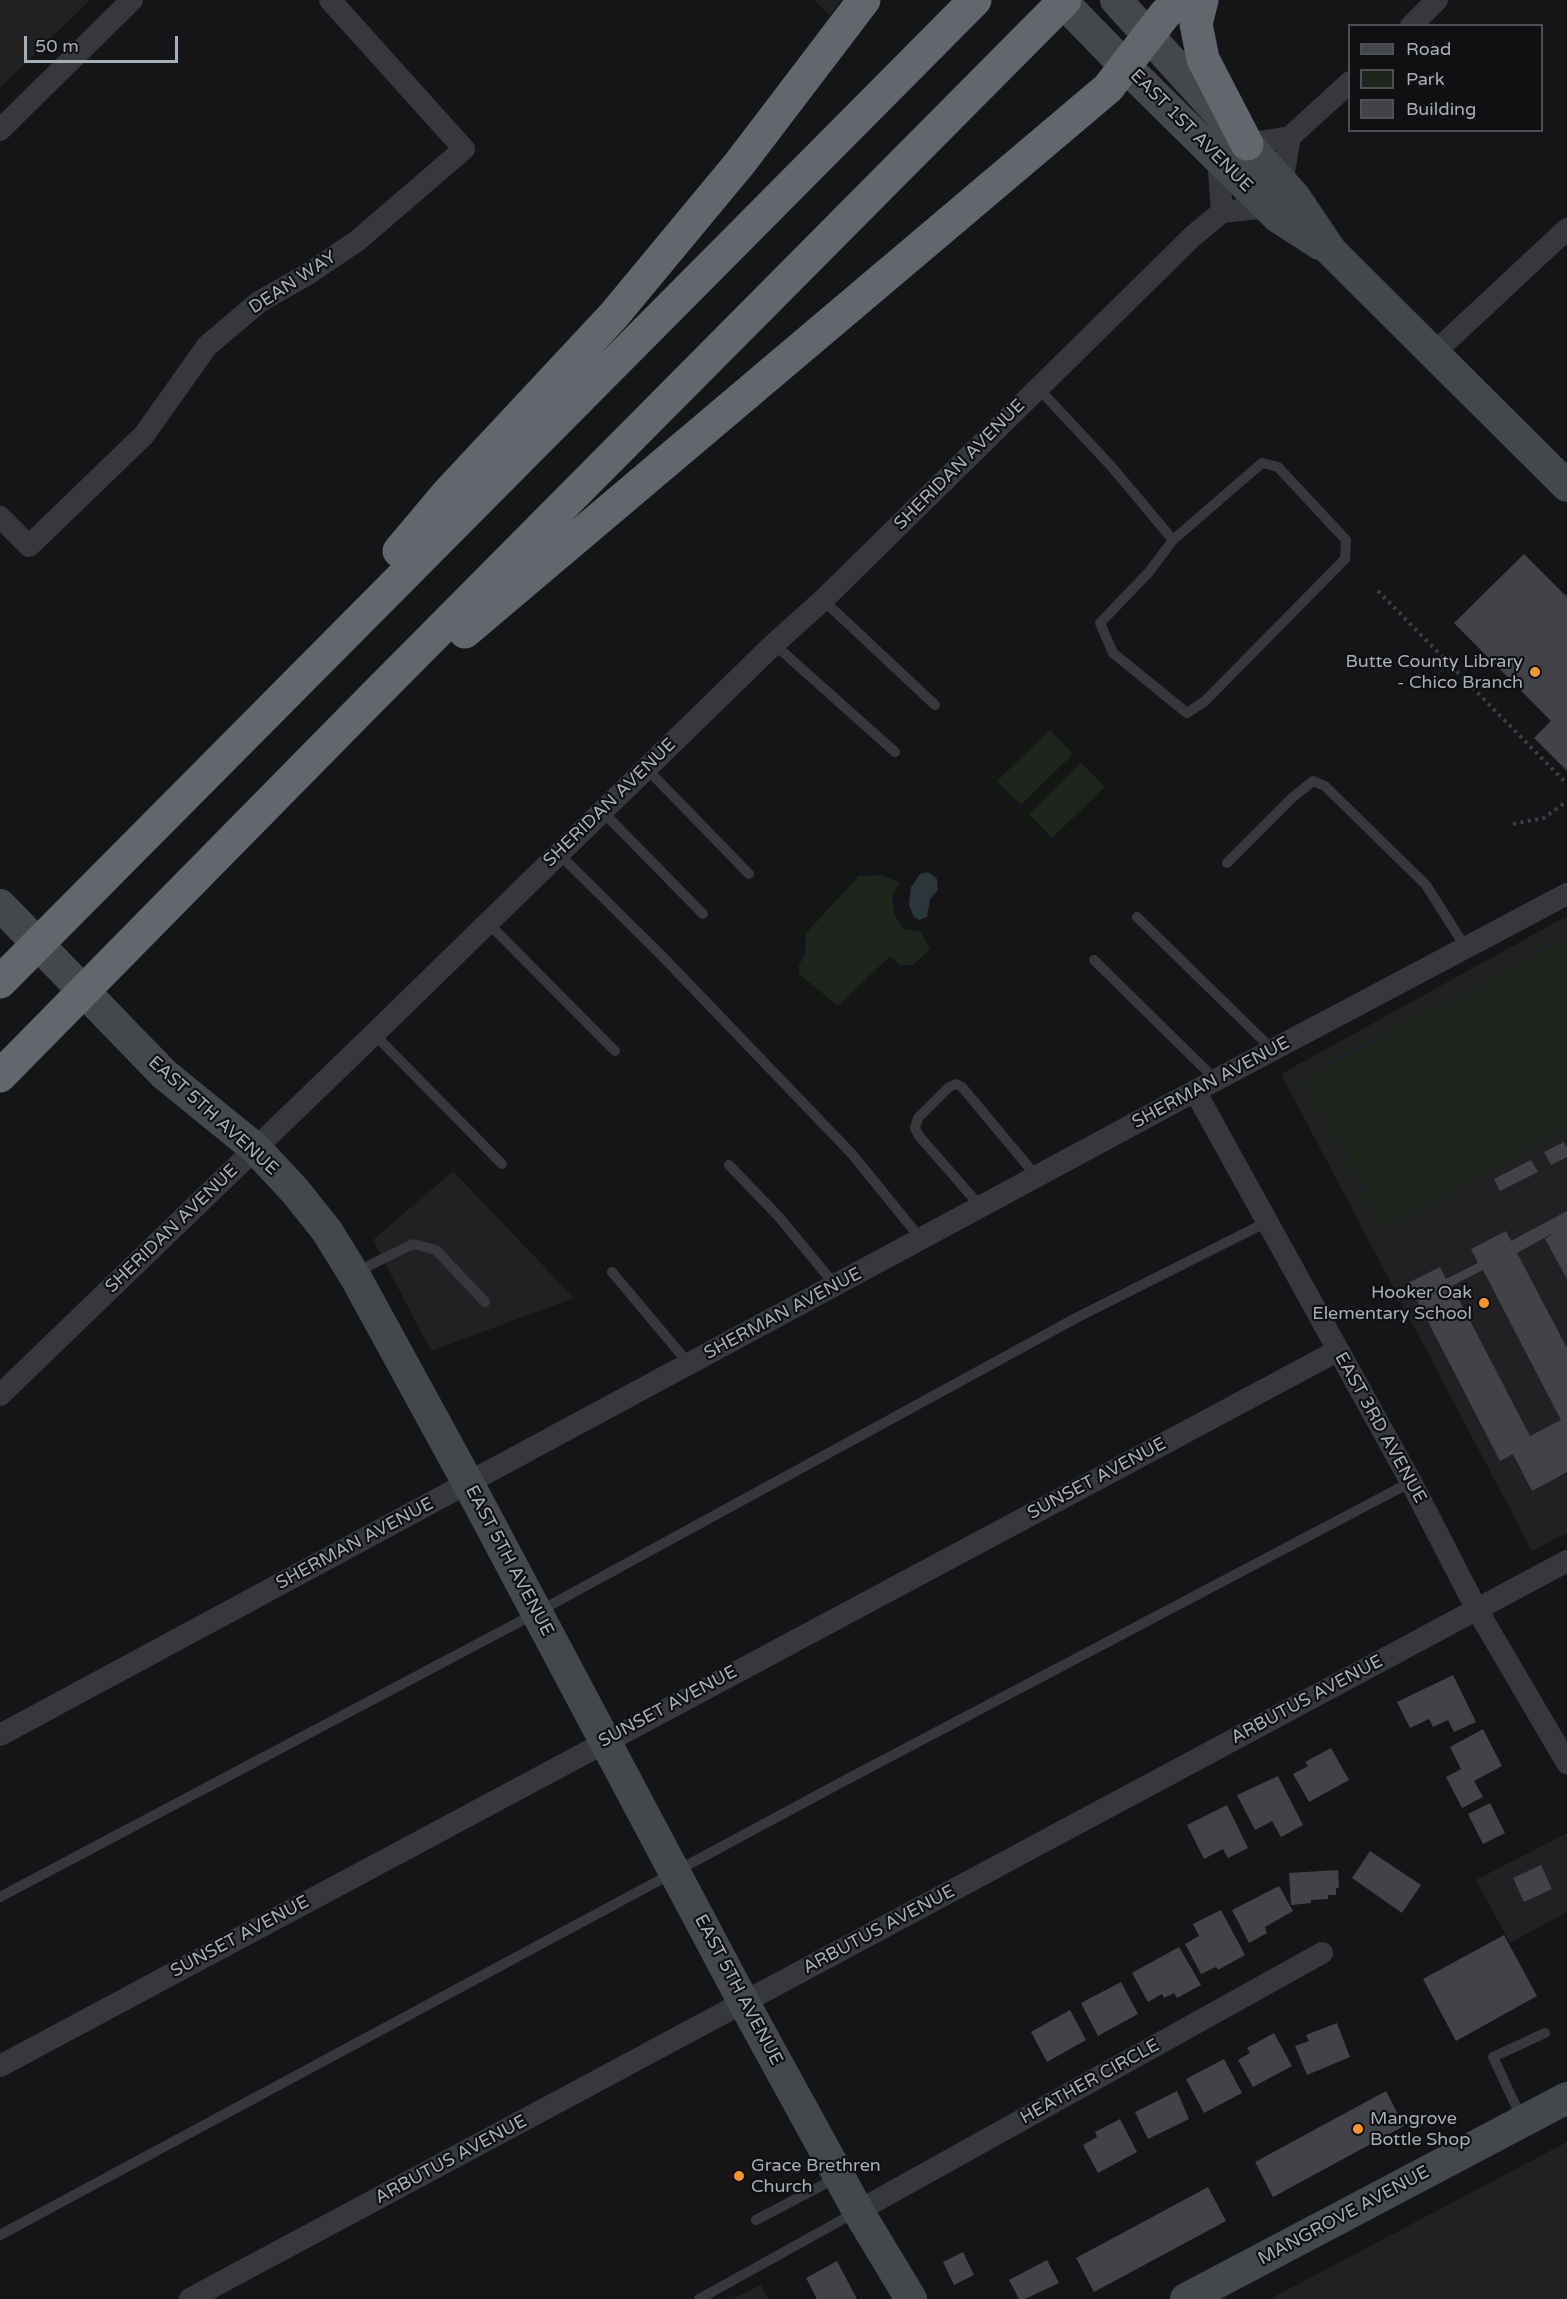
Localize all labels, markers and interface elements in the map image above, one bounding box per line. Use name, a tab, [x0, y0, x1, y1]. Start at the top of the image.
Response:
scale bar	[27, 24, 182, 62]
legend	[1348, 24, 1543, 132]
text: 50 m	[35, 35, 79, 57]
text: Road	[1406, 38, 1451, 60]
street label: EAST 1ST AVENUE	[1125, 65, 1257, 197]
text: Park	[1406, 68, 1444, 90]
text: Building	[1406, 98, 1476, 120]
street label: DEAN WAY	[245, 247, 341, 319]
street label: SHERIDAN AVENUE	[890, 395, 1030, 535]
place label: Butte County Library - Chico Branch	[1345, 651, 1523, 694]
marker: Butte County Library - Chico Branch	[1528, 665, 1542, 679]
street label: SHERIDAN AVENUE	[539, 734, 681, 872]
street label: SHERMAN AVENUE	[1129, 1032, 1293, 1134]
street label: EAST 5TH AVENUE	[143, 1052, 283, 1180]
street label: SHERIDAN AVENUE	[101, 1160, 243, 1298]
street label: SHERMAN AVENUE	[701, 1263, 865, 1365]
place label: Hooker Oak Elementary School	[1312, 1282, 1472, 1324]
marker: Hooker Oak Elementary School	[1477, 1296, 1491, 1310]
street label: EAST 3RD AVENUE	[1329, 1349, 1431, 1507]
street label: SUNSET AVENUE	[1024, 1433, 1170, 1525]
street label: EAST 5TH AVENUE	[460, 1482, 558, 1640]
street label: SHERMAN AVENUE	[273, 1493, 437, 1595]
street label: ARBUTUS AVENUE	[1227, 1651, 1387, 1749]
street label: SUNSET AVENUE	[595, 1661, 741, 1753]
street label: ARBUTUS AVENUE	[799, 1881, 959, 1979]
street label: SUNSET AVENUE	[167, 1891, 313, 1983]
street label: EAST 5TH AVENUE	[689, 1911, 787, 2069]
street label: HEATHER CIRCLE	[1017, 2035, 1163, 2129]
place label: Mangrove Bottle Shop	[1370, 2108, 1471, 2150]
street label: ARBUTUS AVENUE	[371, 2111, 531, 2209]
marker: Mangrove Bottle Shop	[1351, 2122, 1365, 2136]
place label: Grace Brethren Church	[751, 2155, 881, 2198]
street label: MANGROVE AVENUE	[1255, 2162, 1433, 2270]
marker: Grace Brethren Church	[732, 2169, 746, 2183]

